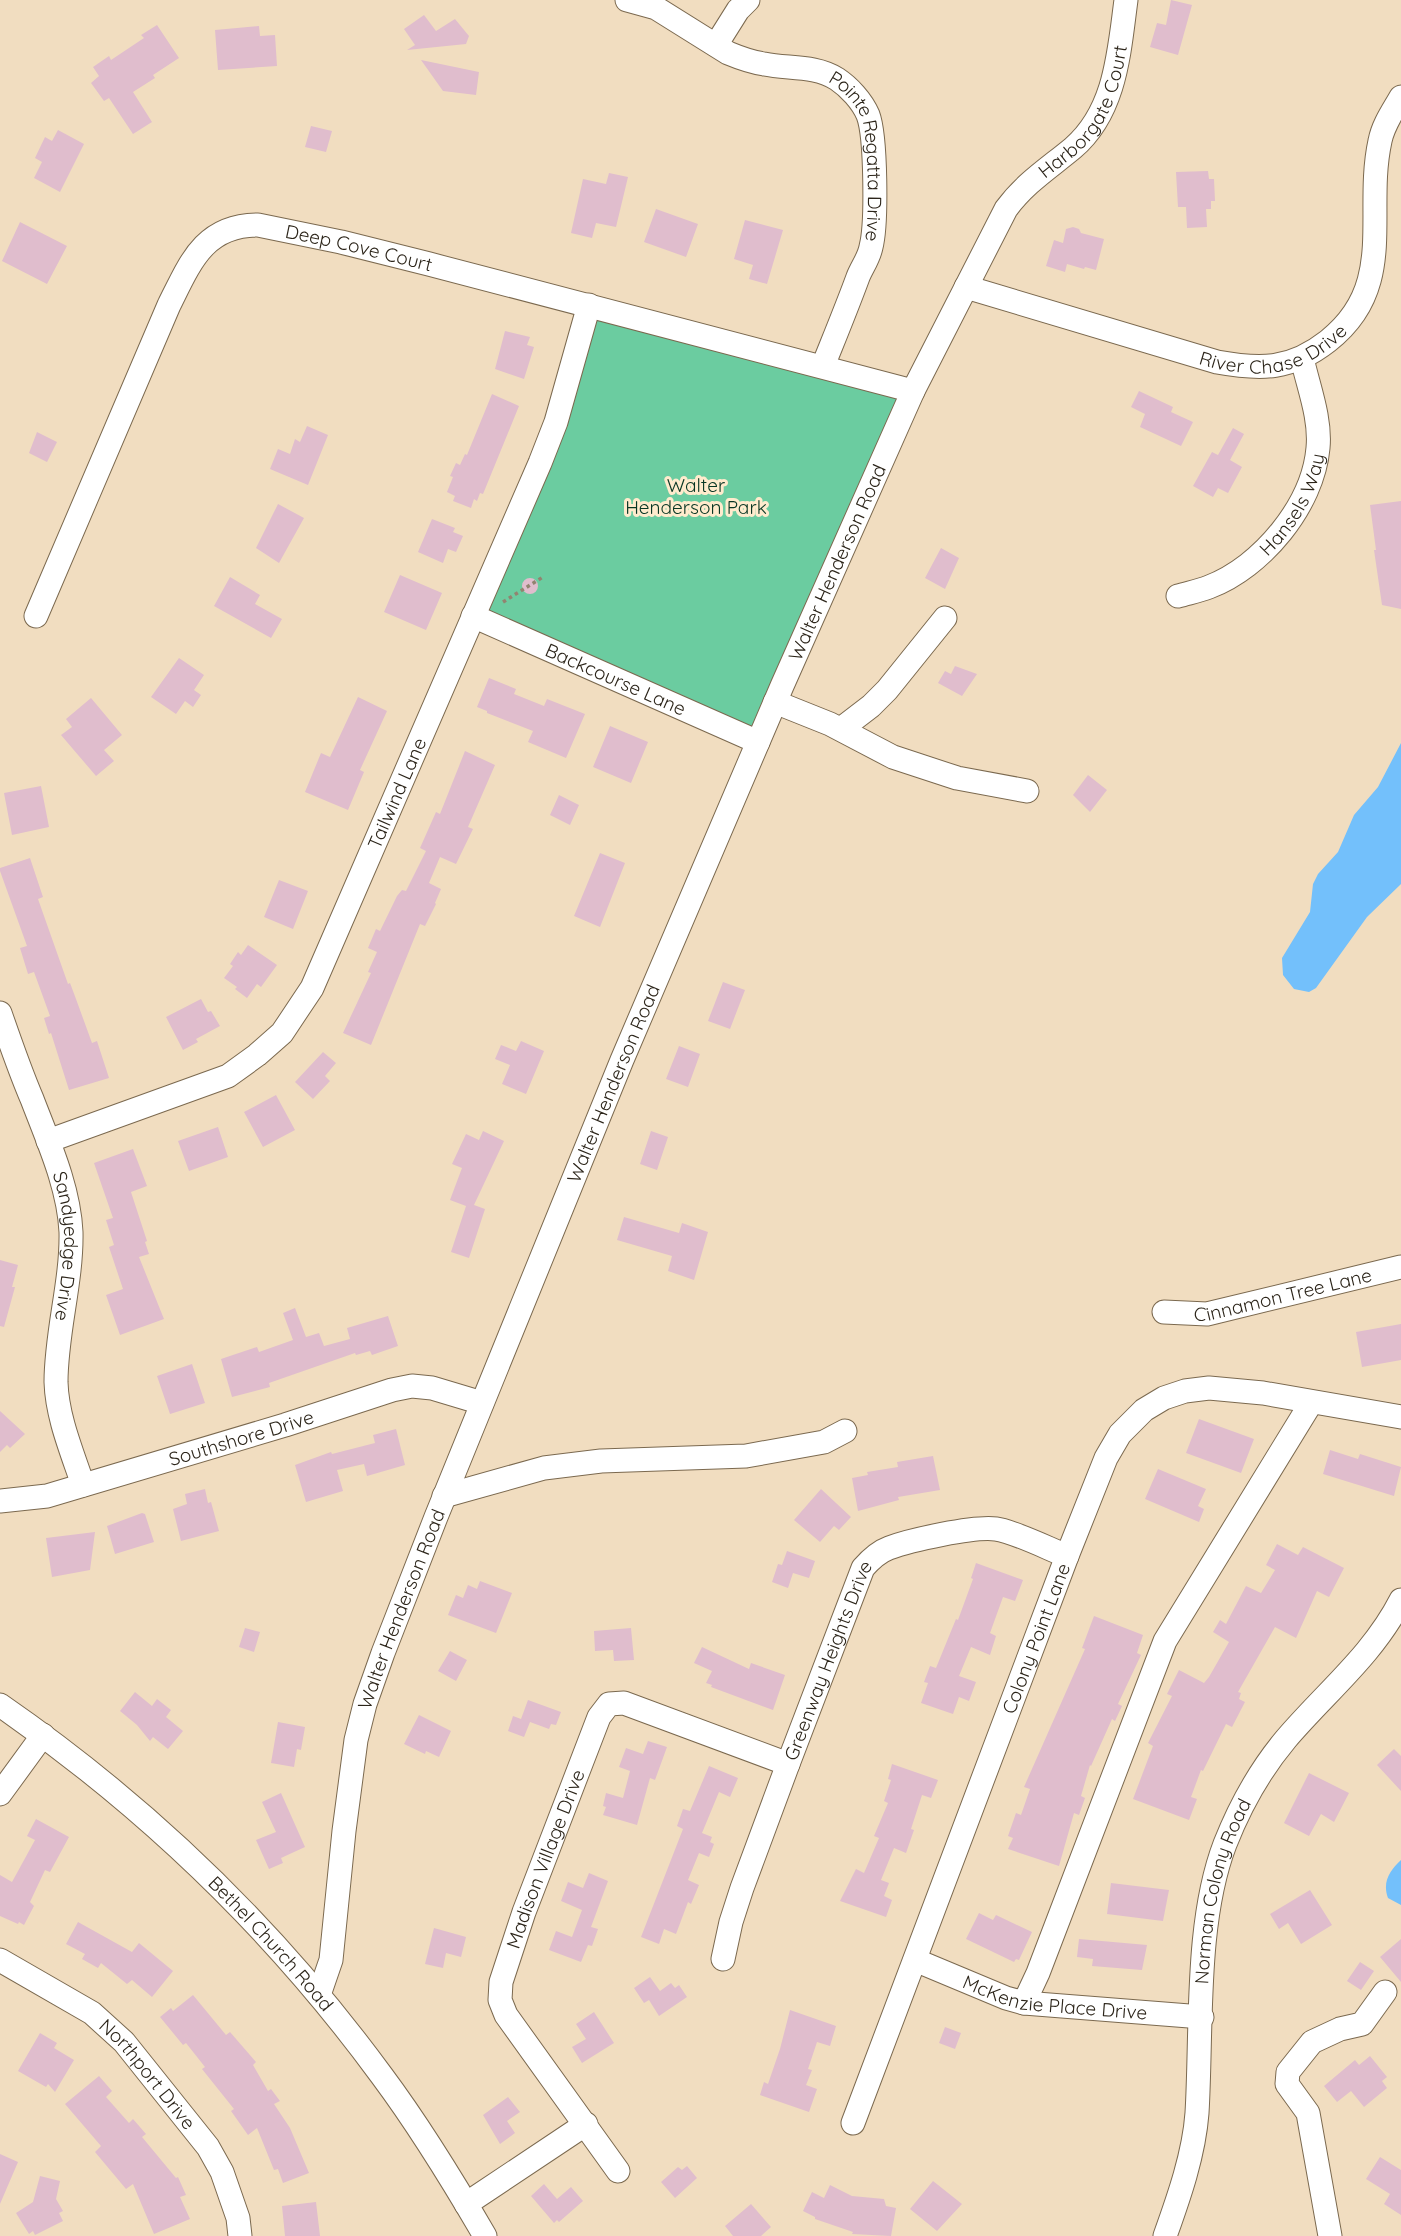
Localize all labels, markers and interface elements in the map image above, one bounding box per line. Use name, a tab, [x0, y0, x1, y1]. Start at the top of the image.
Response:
street label: Harborgate Court	[1033, 43, 1132, 183]
street label: Pointe Regatta Drive	[825, 65, 887, 243]
street label: Deep Cove Court	[283, 219, 435, 276]
street label: River Chase Drive	[1197, 319, 1352, 379]
street label: Hansels Way	[1254, 451, 1329, 561]
street label: Walter Henderson Road	[783, 460, 891, 664]
park label: Walter Henderson Park	[625, 473, 767, 519]
street label: Backcourse Lane	[542, 638, 690, 721]
street label: Tailwind Lane	[362, 734, 431, 852]
street label: Walter Henderson Road	[561, 981, 665, 1186]
street label: Sandyedge Drive	[48, 1168, 83, 1323]
street label: Cinnamon Tree Lane	[1193, 1263, 1374, 1326]
street label: Southshore Drive	[166, 1404, 317, 1471]
street label: Walter Henderson Road	[352, 1505, 450, 1712]
street label: Greenway Heights Drive	[779, 1554, 877, 1764]
street label: Colony Point Lane	[997, 1560, 1075, 1717]
street label: Madison Village Drive	[501, 1766, 590, 1952]
street label: Norman Colony Road	[1189, 1794, 1256, 1985]
street label: Bethel Church Road	[203, 1871, 339, 2016]
street label: McKenzie Place Drive	[959, 1969, 1148, 2025]
street label: Northport Drive	[94, 2014, 201, 2134]

